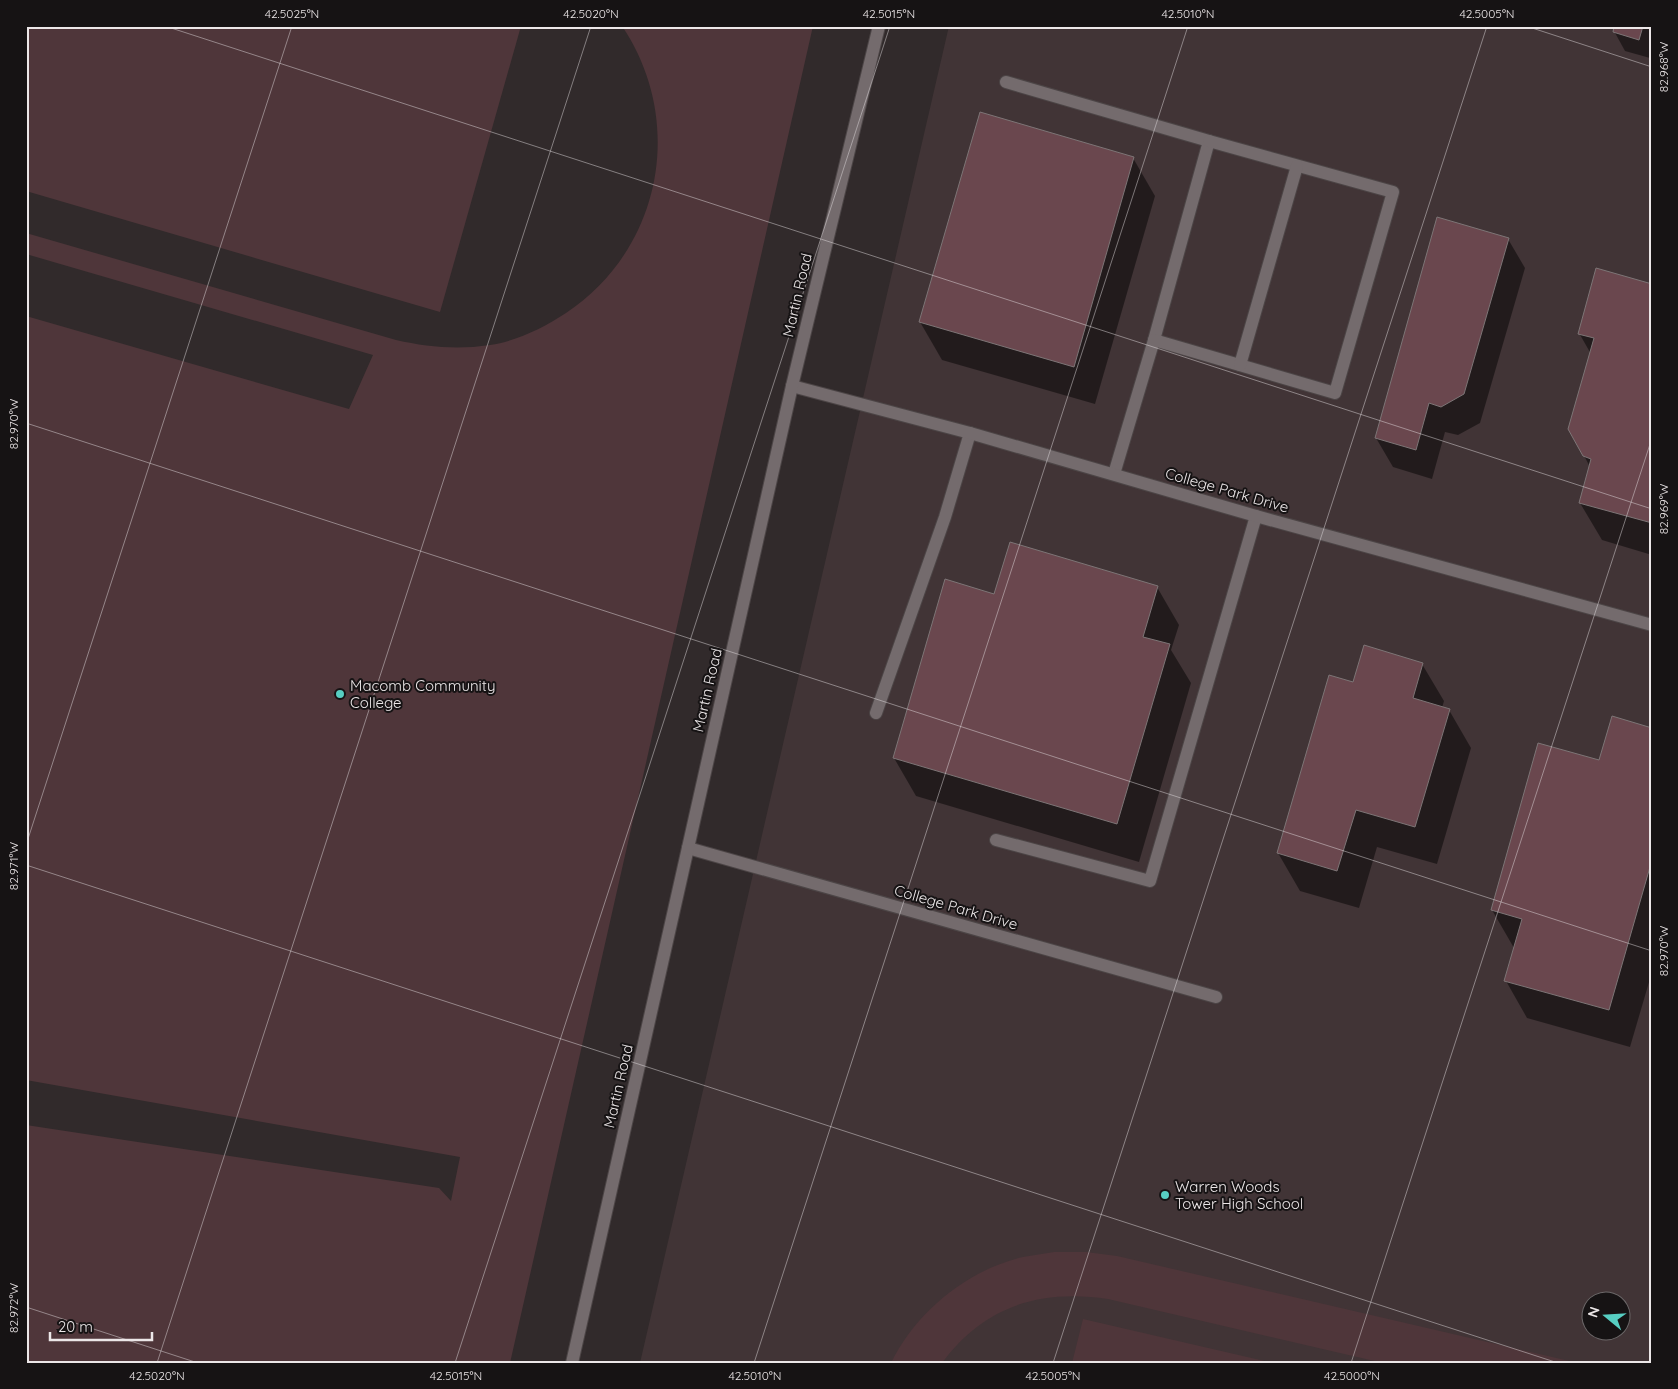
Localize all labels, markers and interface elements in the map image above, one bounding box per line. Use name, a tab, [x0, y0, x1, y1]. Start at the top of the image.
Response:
text: 42.5025°N	[265, 6, 319, 21]
text: 42.5020°N	[563, 6, 619, 21]
text: 42.5015°N	[863, 6, 915, 21]
text: 42.5010°N	[1161, 6, 1215, 21]
text: 42.5005°N	[1459, 6, 1515, 21]
text: 82.968°W	[1656, 41, 1671, 92]
street label: Martin Road	[778, 251, 816, 339]
text: 82.970°W	[6, 398, 21, 449]
street label: College Park Drive	[1163, 463, 1291, 517]
text: 82.969°W	[1656, 483, 1671, 534]
street label: Martin Road	[688, 646, 726, 734]
place label: Macomb Community College	[350, 676, 495, 712]
marker: Macomb Community College	[334, 688, 346, 700]
text: 82.971°W	[6, 841, 21, 890]
street label: College Park Drive	[892, 880, 1020, 934]
text: 82.970°W	[1656, 925, 1671, 976]
street label: Martin Road	[599, 1042, 637, 1130]
place label: Warren Woods Tower High School	[1175, 1177, 1303, 1213]
marker: Warren Woods Tower High School	[1159, 1189, 1171, 1201]
text: 82.972°W	[6, 1283, 21, 1333]
north arrow	[1580, 1292, 1630, 1342]
text: N	[1583, 1304, 1604, 1320]
scale bar	[50, 1309, 152, 1341]
text: 20 m	[58, 1317, 93, 1336]
text: 42.5020°N	[129, 1368, 185, 1383]
text: 42.5015°N	[430, 1368, 482, 1383]
text: 42.5010°N	[728, 1368, 782, 1383]
text: 42.5005°N	[1025, 1368, 1081, 1383]
text: 42.5000°N	[1324, 1368, 1380, 1383]

